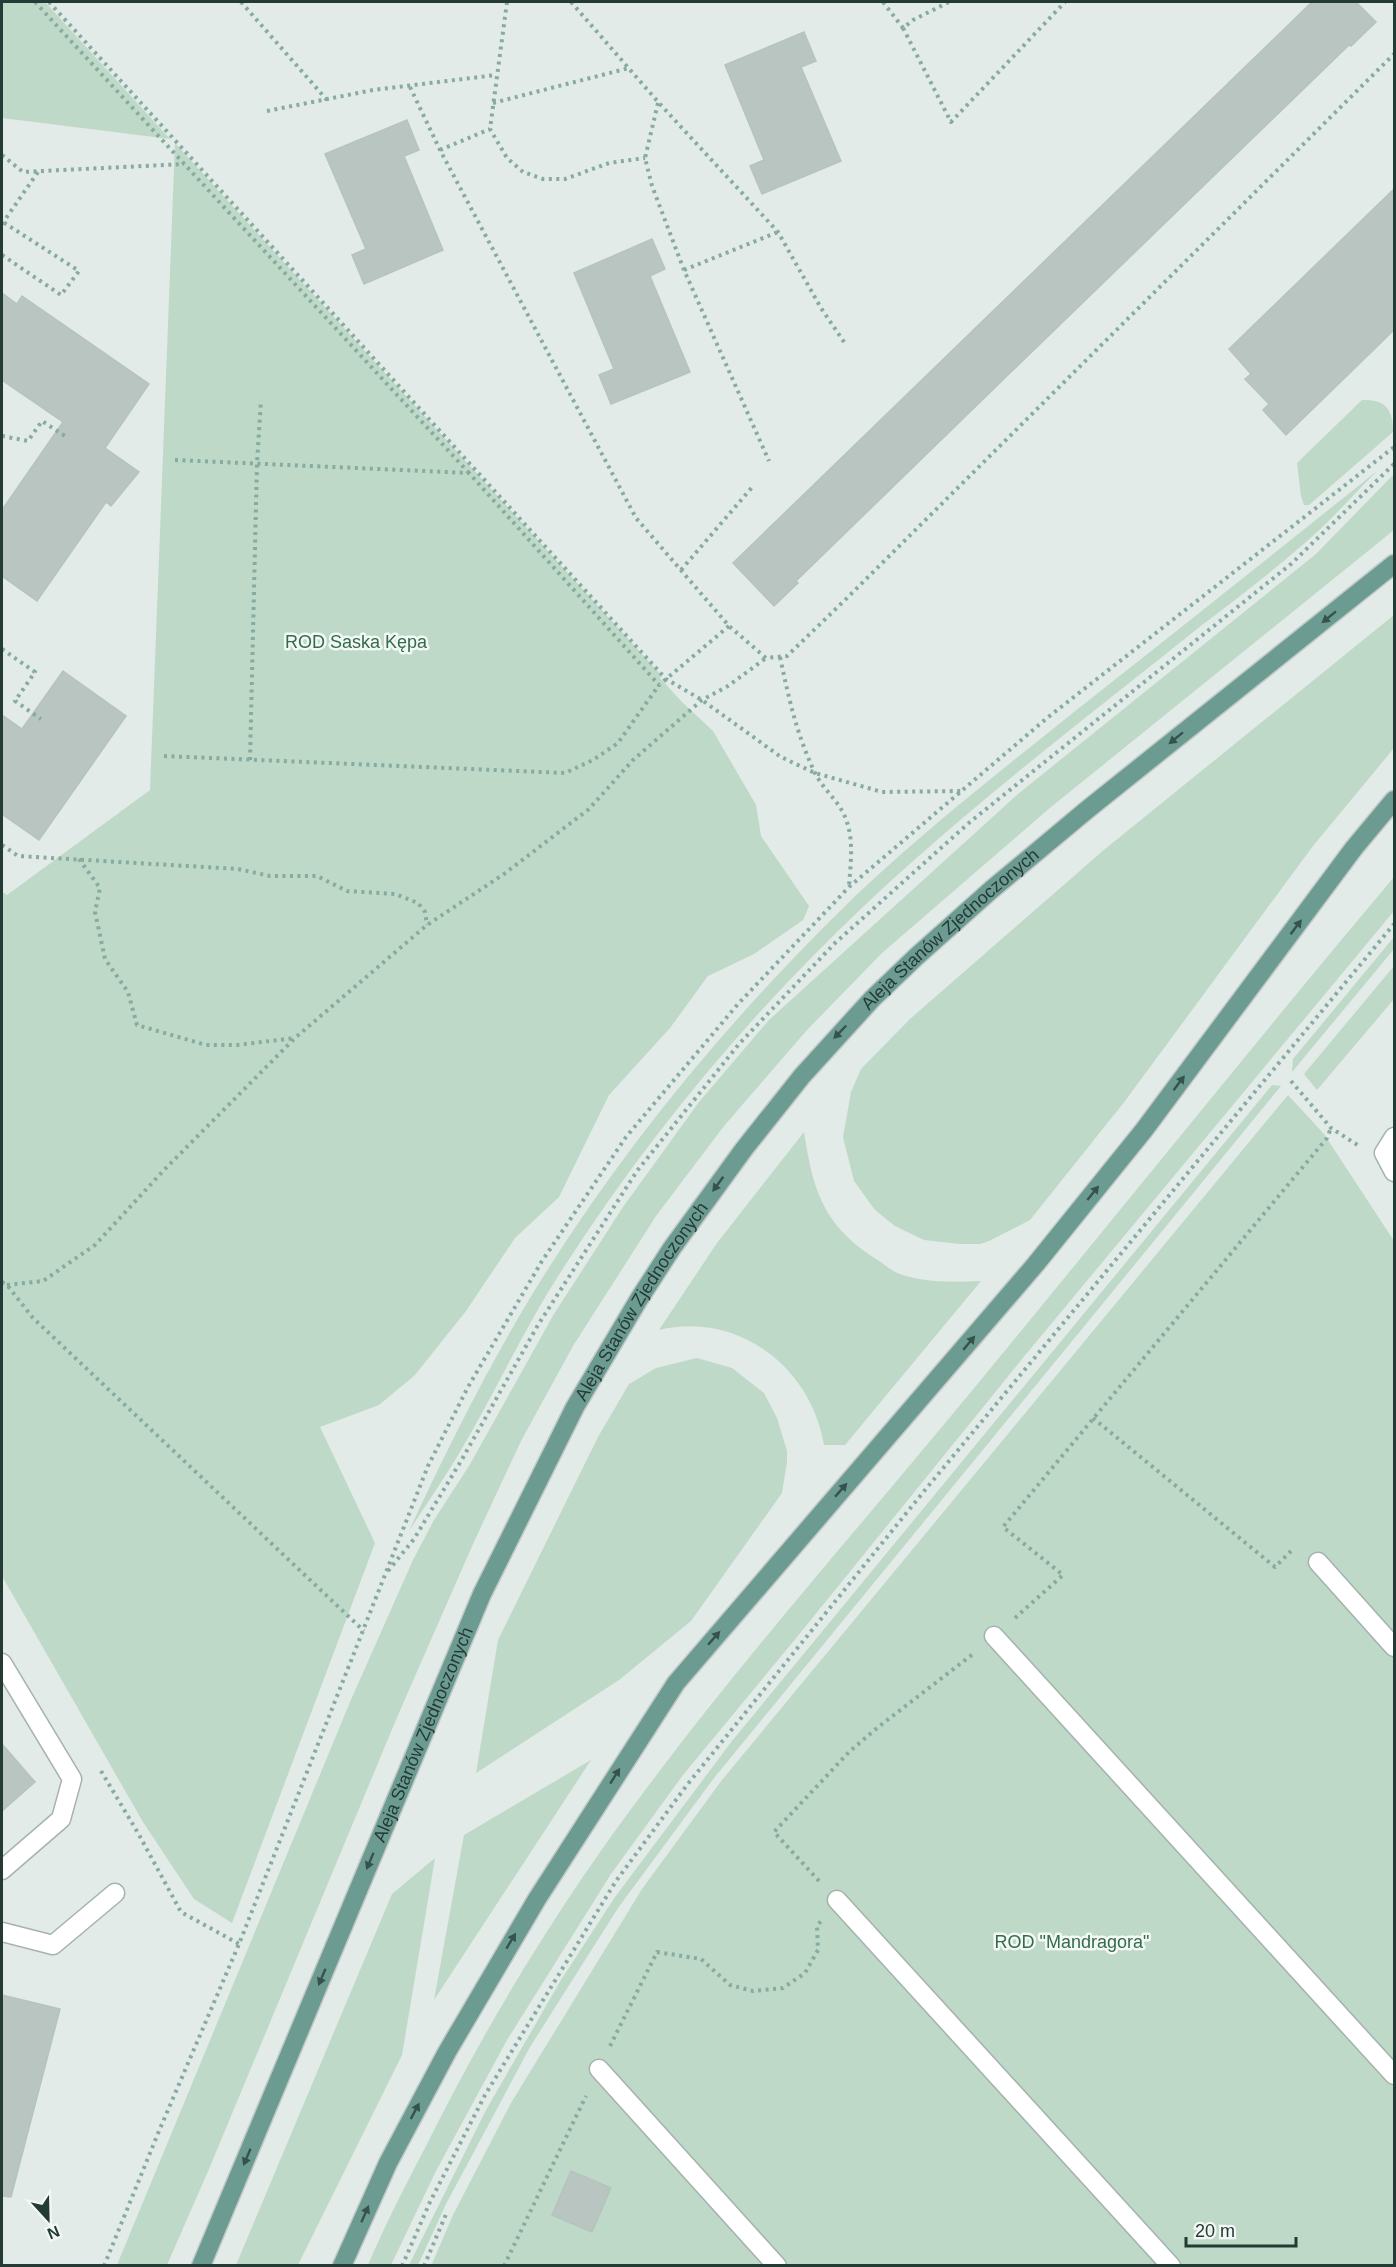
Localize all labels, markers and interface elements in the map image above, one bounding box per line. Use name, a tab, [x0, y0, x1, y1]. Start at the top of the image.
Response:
one-way arrow	[1322, 610, 1337, 623]
park label: ROD Saska Kępa	[285, 632, 428, 652]
one-way arrow	[1168, 732, 1184, 745]
street label: Aleja Stanów Zjednoczonych	[857, 845, 1043, 1014]
one-way arrow	[1289, 919, 1301, 934]
one-way arrow	[833, 1025, 847, 1040]
one-way arrow	[1173, 1076, 1185, 1092]
one-way arrow	[712, 1176, 724, 1192]
one-way arrow	[1087, 1185, 1100, 1201]
street label: Aleja Stanów Zjednoczonych	[571, 1198, 712, 1404]
one-way arrow	[962, 1336, 975, 1351]
one-way arrow	[834, 1483, 847, 1498]
street label: Aleja Stanów Zjednoczonych	[369, 1624, 477, 1845]
one-way arrow	[707, 1631, 720, 1646]
one-way arrow	[609, 1768, 620, 1784]
one-way arrow	[365, 1853, 375, 1871]
park label: ROD "Mandragora"	[995, 1932, 1149, 1952]
one-way arrow	[506, 1933, 517, 1949]
one-way arrow	[317, 1968, 326, 1986]
one-way arrow	[410, 2102, 420, 2119]
one-way arrow	[242, 2148, 252, 2166]
north arrow	[18, 2189, 78, 2249]
one-way arrow	[361, 2206, 370, 2223]
scale bar	[1186, 2210, 1296, 2248]
text: 20 m	[1195, 2221, 1235, 2241]
text: N	[45, 2222, 62, 2242]

